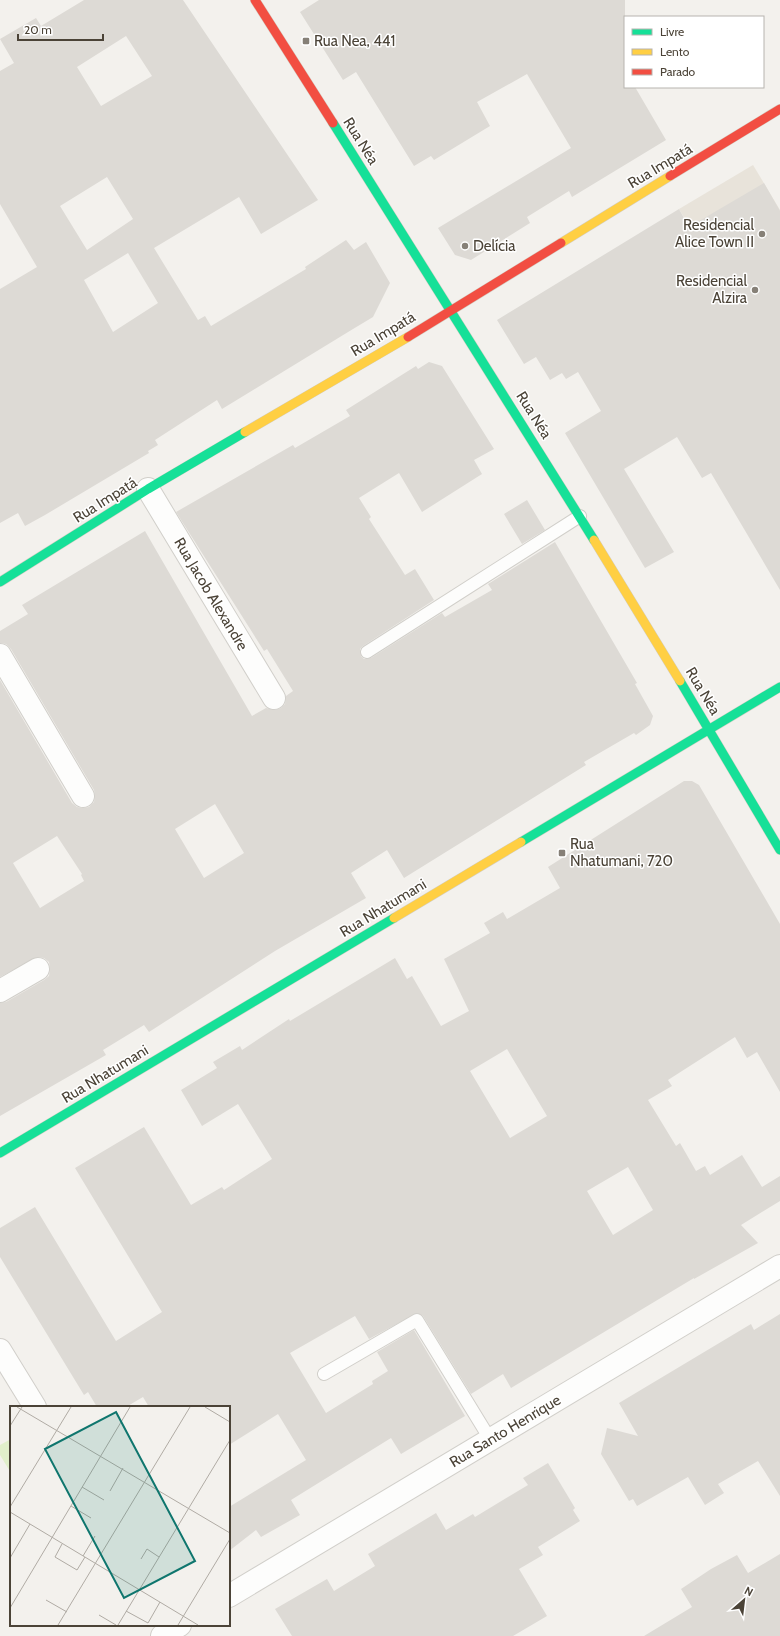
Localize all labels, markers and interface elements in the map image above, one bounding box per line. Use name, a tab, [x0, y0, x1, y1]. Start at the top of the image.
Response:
scale bar	[18, 16, 103, 42]
legend	[624, 16, 764, 88]
text: 20 m	[24, 22, 52, 37]
text: Livre	[660, 24, 684, 39]
place label: Rua Nea, 441	[314, 32, 395, 50]
marker: Rua Nea, 441	[301, 36, 311, 46]
text: Lento	[660, 44, 690, 59]
text: Parado	[660, 64, 696, 79]
street label: Rua Néa	[339, 114, 383, 169]
street label: Rua Impatá	[625, 139, 696, 192]
place label: Residencial Alice Town II	[675, 216, 754, 251]
marker: Residencial Alice Town II	[757, 229, 767, 239]
place label: Delícia	[473, 237, 516, 255]
marker: Delícia	[460, 241, 470, 251]
place label: Residencial Alzira	[676, 272, 748, 307]
marker: Residencial Alzira	[750, 285, 760, 295]
street label: Rua Impatá	[348, 307, 419, 360]
street label: Rua Néa	[512, 388, 556, 443]
street label: Rua Impatá	[70, 473, 141, 527]
street label: Rua Jacob Alexandre	[170, 534, 252, 654]
street label: Rua Néa	[682, 664, 725, 719]
place label: Rua Nhatumani, 720	[570, 835, 673, 870]
marker: Rua Nhatumani, 720	[557, 848, 567, 858]
street label: Rua Nhatumani	[336, 875, 430, 941]
street label: Rua Nhatumani	[58, 1041, 152, 1107]
street label: Rua Santo Henrique	[446, 1391, 564, 1471]
inset map	[10, 1406, 230, 1626]
north arrow	[724, 1580, 764, 1620]
text: N	[742, 1583, 755, 1599]

